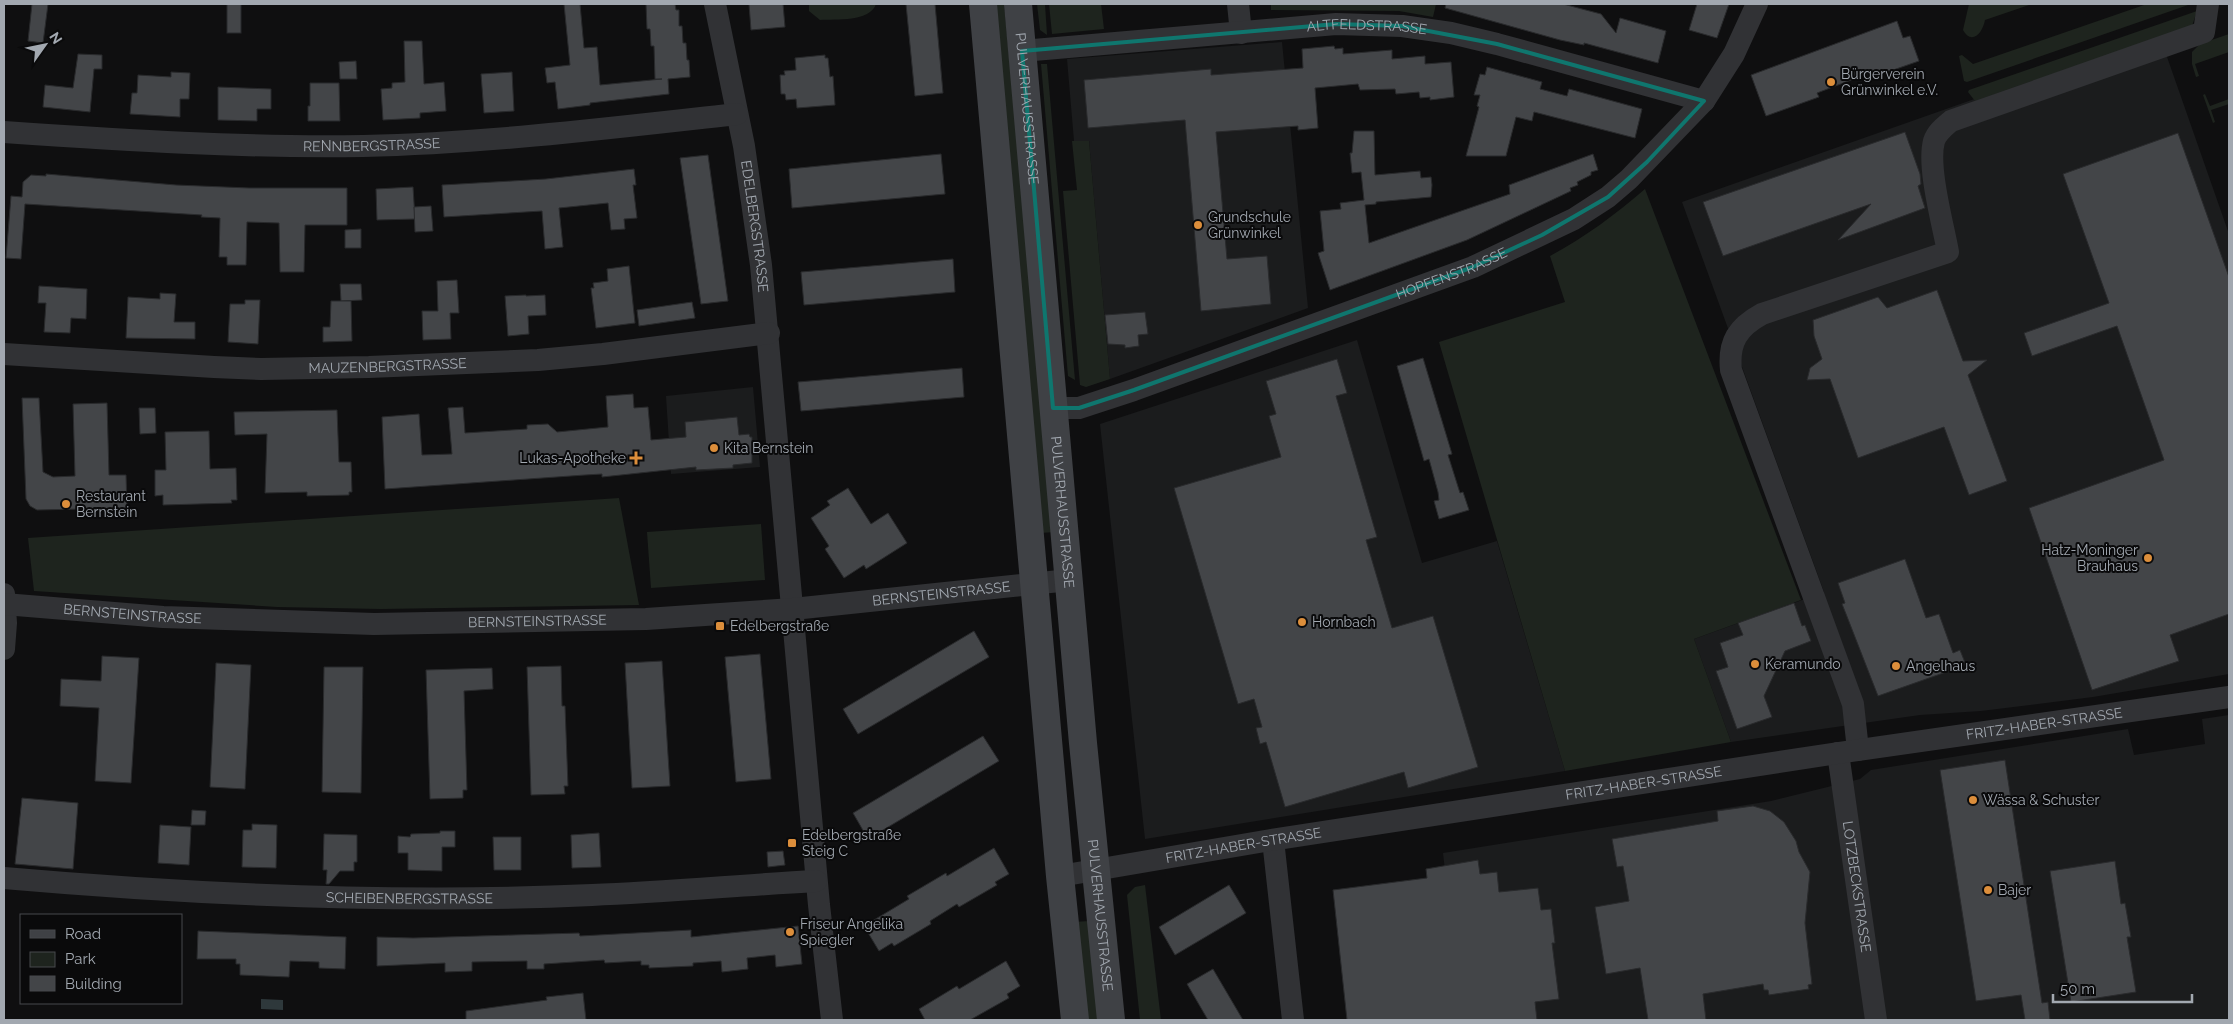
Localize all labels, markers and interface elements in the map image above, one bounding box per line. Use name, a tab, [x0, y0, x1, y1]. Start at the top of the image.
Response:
street label: ALTFELDSTRASSE	[1306, 16, 1428, 37]
north arrow	[20, 20, 70, 70]
text: N	[46, 29, 66, 47]
street label: PULVERHAUSSTRASSE	[1013, 32, 1042, 185]
place label: Bürgerverein Grünwinkel e.V.	[1841, 66, 1938, 98]
marker: Bürgerverein Grünwinkel e.V.	[1825, 76, 1837, 88]
street label: RENNBERGSTRASSE	[303, 135, 441, 154]
street label: EDELBERGSTRASSE	[738, 159, 771, 293]
place label: Grundschule Grünwinkel	[1208, 209, 1291, 241]
marker: Grundschule Grünwinkel	[1192, 219, 1204, 231]
street label: HOPFENSTRASSE	[1394, 244, 1509, 302]
street label: MAUZENBERGSTRASSE	[308, 355, 467, 376]
street label: PULVERHAUSSTRASSE	[1048, 435, 1077, 589]
place label: Kita Bernstein	[724, 440, 813, 456]
marker: Kita Bernstein	[708, 442, 720, 454]
place label: Lukas-Apotheke	[519, 450, 626, 466]
marker: Lukas-Apotheke	[630, 452, 642, 464]
place label: Restaurant Bernstein	[76, 488, 146, 520]
marker: Restaurant Bernstein	[60, 498, 72, 510]
place label: Hatz-Moninger Brauhaus	[2041, 542, 2138, 574]
marker: Hatz-Moninger Brauhaus	[2142, 552, 2154, 564]
street label: BERNSTEINSTRASSE	[871, 578, 1011, 609]
street label: BERNSTEINSTRASSE	[63, 601, 202, 626]
street label: BERNSTEINSTRASSE	[468, 612, 607, 630]
place label: Hornbach	[1312, 614, 1376, 630]
marker: Hornbach	[1296, 616, 1308, 628]
place label: Edelbergstraße	[730, 618, 829, 634]
marker: Edelbergstraße	[714, 620, 726, 632]
place label: Keramundo	[1765, 656, 1841, 672]
marker: Keramundo	[1749, 658, 1761, 670]
place label: Angelhaus	[1906, 658, 1975, 674]
marker: Angelhaus	[1890, 660, 1902, 672]
street label: FRITZ-HABER-STRASSE	[1965, 704, 2123, 743]
street label: FRITZ-HABER-STRASSE	[1564, 763, 1723, 803]
place label: Wässa & Schuster	[1983, 792, 2099, 808]
marker: Wässa & Schuster	[1967, 794, 1979, 806]
street label: LOTZBECKSTRASSE	[1840, 820, 1874, 953]
street label: FRITZ-HABER-STRASSE	[1164, 824, 1323, 866]
place label: Edelbergstraße Steig C	[802, 827, 901, 859]
marker: Edelbergstraße Steig C	[786, 837, 798, 849]
street label: PULVERHAUSSTRASSE	[1085, 838, 1116, 992]
place label: Bajer	[1998, 882, 2031, 898]
marker: Bajer	[1982, 884, 1994, 896]
street label: SCHEIBENBERGSTRASSE	[326, 889, 493, 907]
legend	[20, 914, 182, 1004]
place label: Friseur Angelika Spiegler	[800, 916, 903, 948]
text: Road	[65, 925, 101, 943]
marker: Friseur Angelika Spiegler	[784, 926, 796, 938]
text: Park	[65, 950, 96, 968]
scale bar	[2053, 972, 2192, 1004]
text: Building	[65, 975, 122, 993]
text: 50 m	[2060, 980, 2095, 998]

